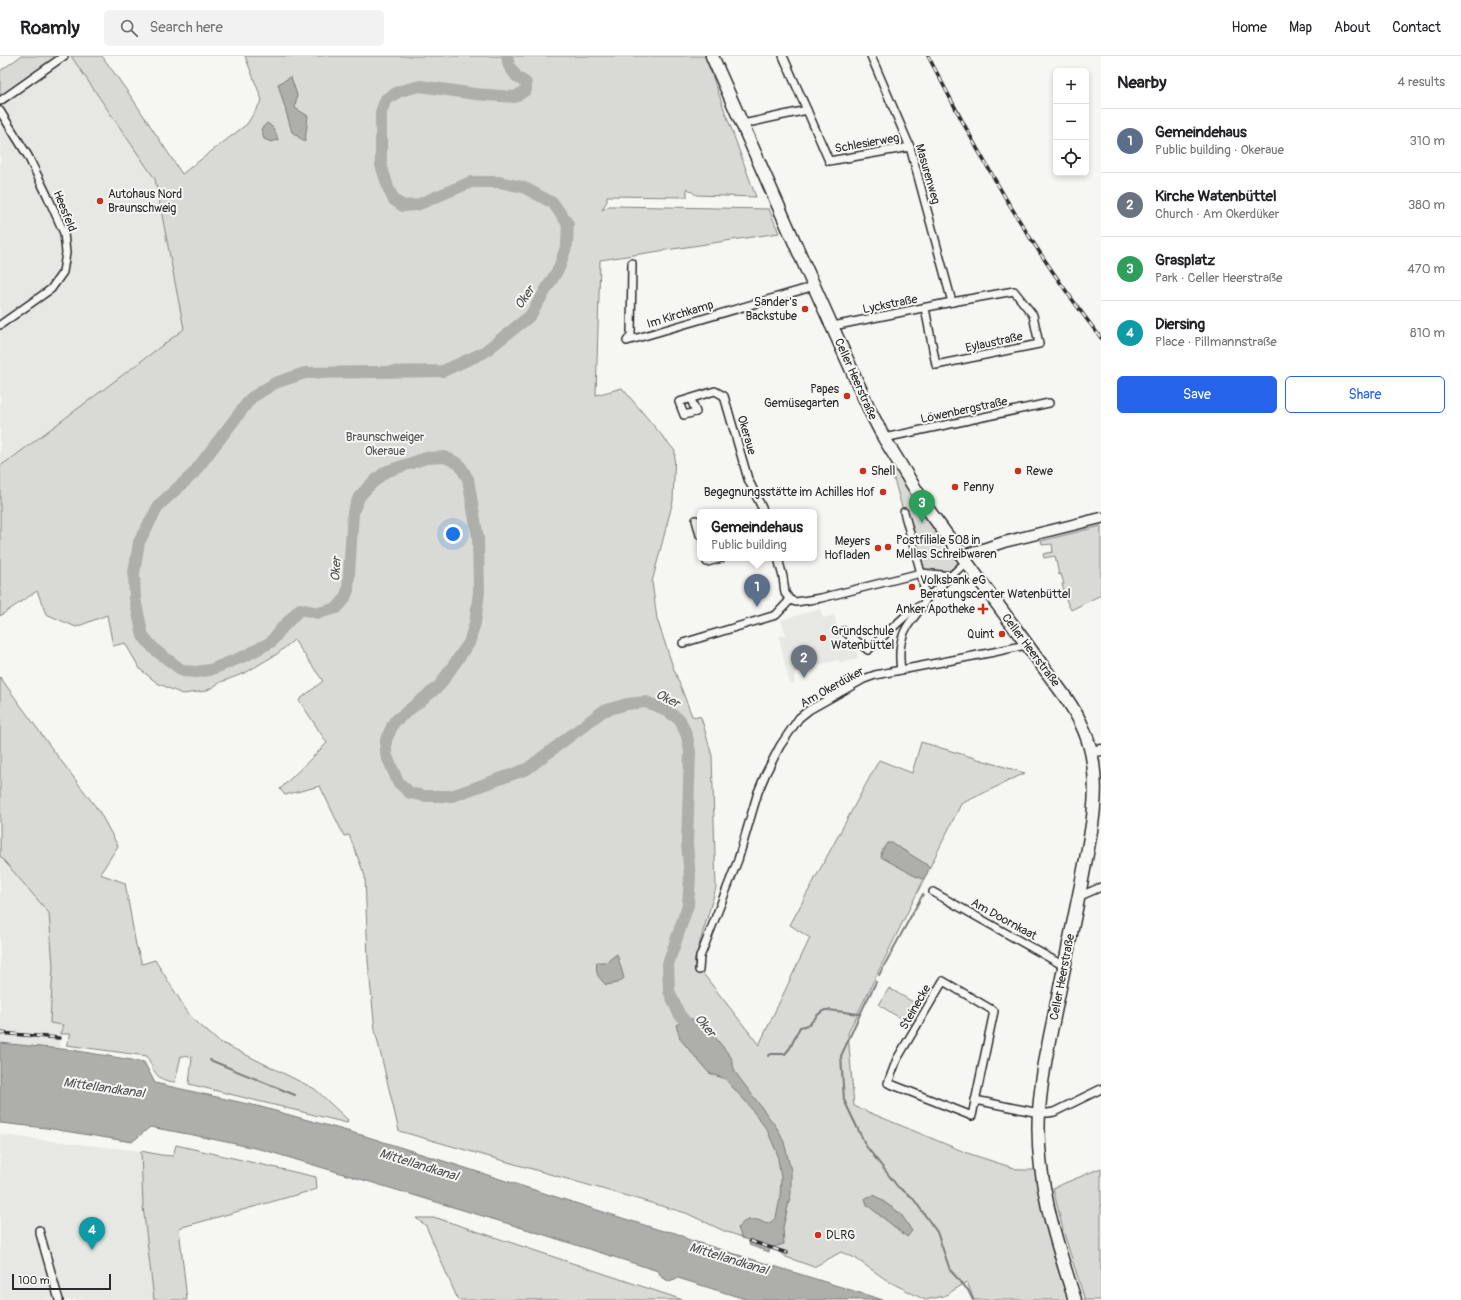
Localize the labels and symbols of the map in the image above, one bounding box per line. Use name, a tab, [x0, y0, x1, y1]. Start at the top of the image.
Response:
street label: Schlesierweg	[834, 130, 901, 157]
street label: Masurenweg	[912, 142, 943, 206]
place label: Autohaus Nord Braunschweig	[108, 187, 182, 216]
street label: Heesfeld	[50, 188, 80, 234]
marker: Autohaus Nord Braunschweig	[95, 196, 105, 206]
water label: Oker	[511, 281, 540, 312]
street label: Lyckstraße	[861, 292, 919, 317]
place label: Sander's Backstube	[745, 295, 798, 324]
street label: Im Kirchkamp	[645, 297, 716, 332]
marker: Sander's Backstube	[800, 304, 810, 314]
street label: Eylaustraße	[964, 329, 1024, 356]
street label: Celler Heerstraße	[831, 336, 880, 422]
place label: Papes Gemüsegarten	[764, 382, 840, 411]
marker: Papes Gemüsegarten	[842, 391, 852, 401]
street label: Löwenbergstraße	[919, 394, 1009, 427]
street label: Okeraue	[734, 414, 759, 457]
park label: Braunschweiger Okeraue	[346, 430, 425, 459]
place label: Shell	[871, 464, 895, 479]
place label: Rewe	[1026, 464, 1053, 479]
marker: Shell	[858, 466, 868, 476]
marker: Rewe	[1013, 466, 1023, 476]
place label: Penny	[963, 480, 994, 495]
marker: Penny	[950, 482, 960, 492]
place label: Begegnungsstätte im Achilles Hof	[704, 485, 875, 500]
marker: Begegnungsstätte im Achilles Hof	[878, 487, 888, 497]
pin: 3	[909, 490, 935, 523]
your location	[443, 524, 463, 544]
place label: Postfiliale 508 in Mellas Schreibwaren	[896, 533, 997, 562]
place label: Meyers Hofladen	[824, 534, 871, 563]
marker: Postfiliale 508 in Mellas Schreibwaren	[883, 542, 893, 552]
marker: Meyers Hofladen	[873, 543, 883, 553]
water label: Oker	[327, 554, 345, 582]
place label: Volksbank eG Beratungscenter Watenbüttel	[920, 573, 1071, 602]
pin: 1	[744, 574, 770, 607]
marker: Volksbank eG Beratungscenter Watenbüttel	[907, 582, 917, 592]
place label: Anker Apotheke	[895, 602, 975, 617]
marker: Anker Apotheke	[978, 604, 988, 614]
street label: Celler Heerstraße	[998, 611, 1063, 690]
place label: Grundschule Watenbüttel	[831, 624, 894, 653]
place label: Quint	[967, 627, 994, 642]
marker: Quint	[997, 629, 1007, 639]
marker: Grundschule Watenbüttel	[818, 633, 828, 643]
pin: 2	[791, 645, 817, 678]
street label: Am Okerdüker	[798, 663, 867, 711]
water label: Oker	[653, 686, 684, 713]
street label: Am Doornkaat	[968, 895, 1039, 944]
street label: Celler Heerstraße	[1047, 933, 1078, 1022]
street label: Steinecke	[897, 982, 934, 1032]
water label: Oker	[691, 1011, 721, 1042]
water label: Mittellandkanal	[62, 1074, 147, 1102]
water label: Mittellandkanal	[377, 1145, 462, 1185]
pin: 4	[79, 1217, 105, 1250]
place label: DLRG	[826, 1228, 855, 1243]
marker: DLRG	[813, 1230, 823, 1240]
water label: Mittellandkanal	[687, 1239, 772, 1279]
scale bar	[12, 1272, 111, 1291]

